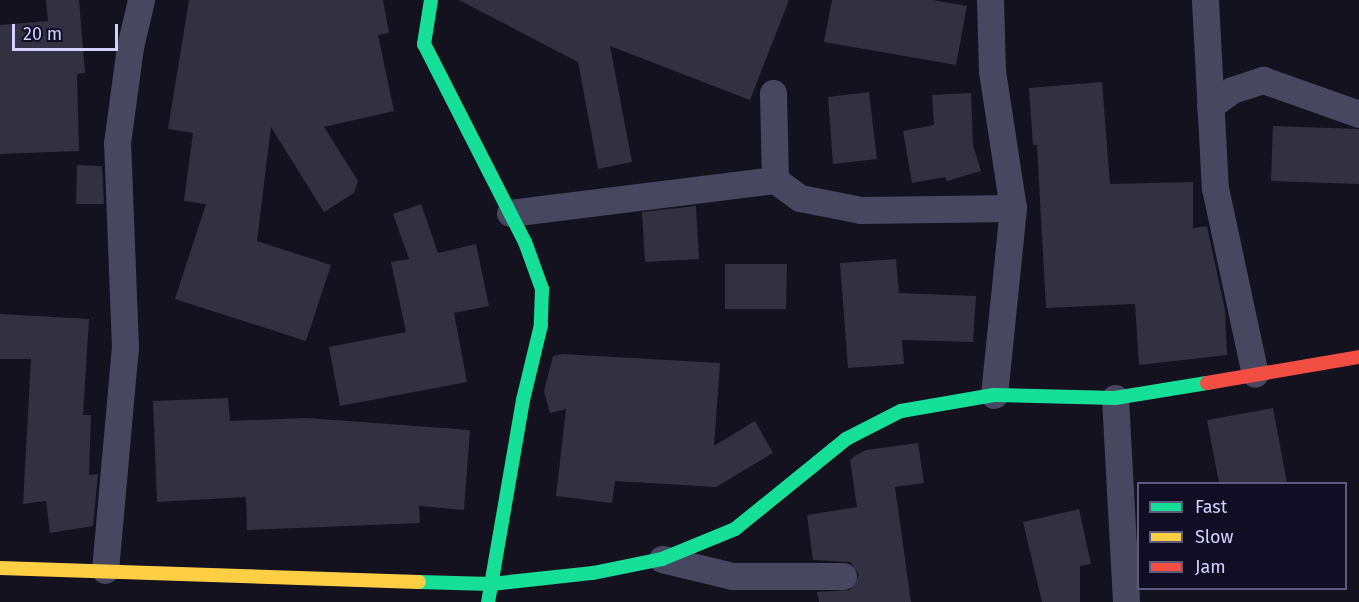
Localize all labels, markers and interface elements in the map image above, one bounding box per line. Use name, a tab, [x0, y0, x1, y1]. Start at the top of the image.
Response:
scale bar	[15, 12, 122, 50]
text: 20 m	[23, 23, 62, 45]
legend	[1137, 482, 1347, 590]
text: Fast	[1195, 496, 1227, 518]
text: Slow	[1195, 526, 1233, 548]
text: Jam	[1195, 556, 1226, 578]

